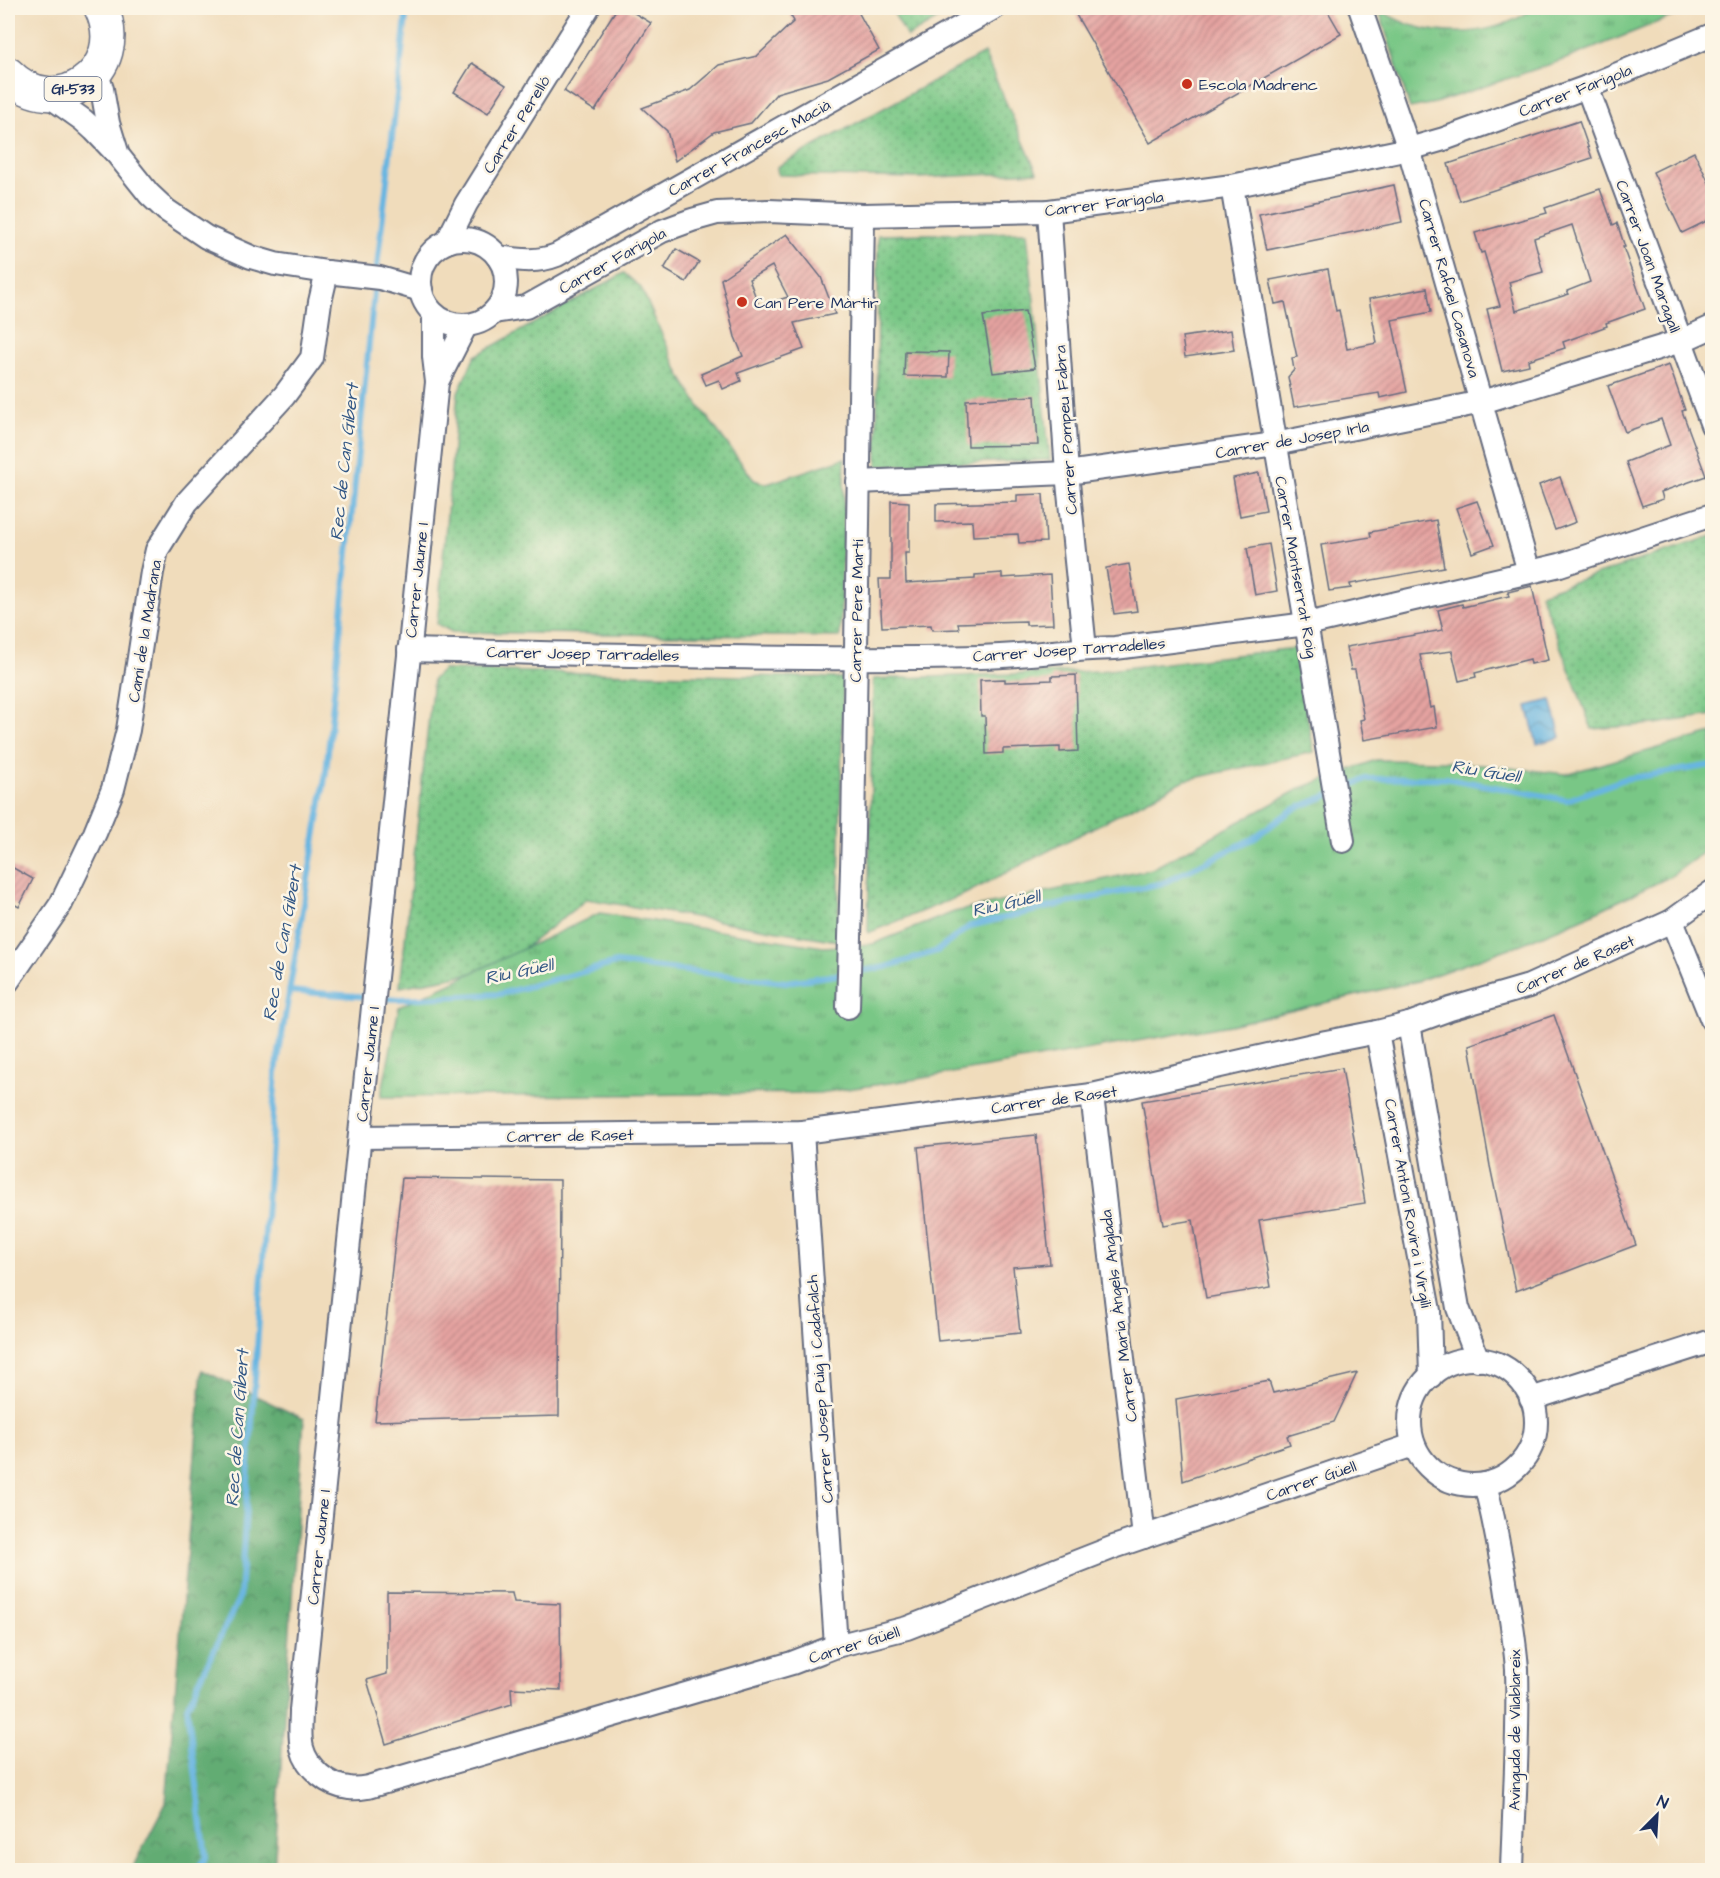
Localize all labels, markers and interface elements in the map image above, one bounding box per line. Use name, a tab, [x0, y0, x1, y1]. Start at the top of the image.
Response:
street label: Carrer Farigola	[1516, 59, 1635, 124]
street label: Carrer Perelló	[478, 71, 556, 178]
place label: Escola Madrenc	[1199, 74, 1318, 96]
road number: GI-533	[44, 77, 101, 101]
marker: Escola Madrenc	[1180, 77, 1194, 91]
street label: Carrer Francesc Macià	[664, 94, 835, 202]
street label: Carrer Joan Maragall	[1609, 177, 1686, 336]
street label: Carrer Farigola	[1044, 186, 1165, 223]
street label: Carrer Rafael Casanova	[1413, 196, 1485, 380]
street label: Carrer Farigola	[555, 222, 671, 300]
place label: Can Pere Màrtir	[754, 292, 879, 314]
marker: Can Pere Màrtir	[735, 295, 749, 309]
street label: Carrer Pompeu Fabra	[1049, 344, 1083, 515]
water label: Rec de Can Gibert	[324, 381, 365, 542]
street label: Carrer de Josep Irla	[1214, 416, 1371, 464]
street label: Carrer Montserrat Roig	[1268, 475, 1323, 660]
street label: Carrer Jaume I	[400, 521, 434, 639]
street label: Carrer Pere Martí	[845, 539, 869, 683]
street label: Camí de la Madrana	[123, 558, 167, 704]
street label: Carrer Josep Tarradelles	[972, 632, 1166, 668]
street label: Carrer Josep Tarradelles	[486, 641, 680, 667]
water label: Riu Güell	[1450, 754, 1524, 790]
water label: Rec de Can Gibert	[256, 862, 309, 1023]
water label: Riu Güell	[970, 883, 1045, 923]
street label: Carrer de Raset	[1513, 930, 1639, 1000]
water label: Riu Güell	[483, 952, 558, 991]
street label: Carrer Jaume I	[351, 1005, 385, 1123]
street label: Carrer de Raset	[990, 1080, 1119, 1120]
street label: Carrer Antoni Rovira i Virgili	[1378, 1097, 1437, 1310]
street label: Carrer de Raset	[506, 1124, 634, 1148]
street label: Carrer Maria Àngels Anglada	[1095, 1208, 1144, 1423]
street label: Carrer Josep Puig i Cadafalch	[801, 1274, 840, 1504]
water label: Rec de Can Gibert	[220, 1347, 256, 1508]
street label: Carrer Güell	[1263, 1455, 1359, 1507]
street label: Carrer Jaume I	[302, 1488, 336, 1606]
street label: Carrer Güell	[806, 1621, 902, 1669]
street label: Avinguda de Vilablareix	[1504, 1649, 1527, 1811]
north arrow	[1627, 1785, 1687, 1845]
text: N	[1654, 1790, 1672, 1814]

